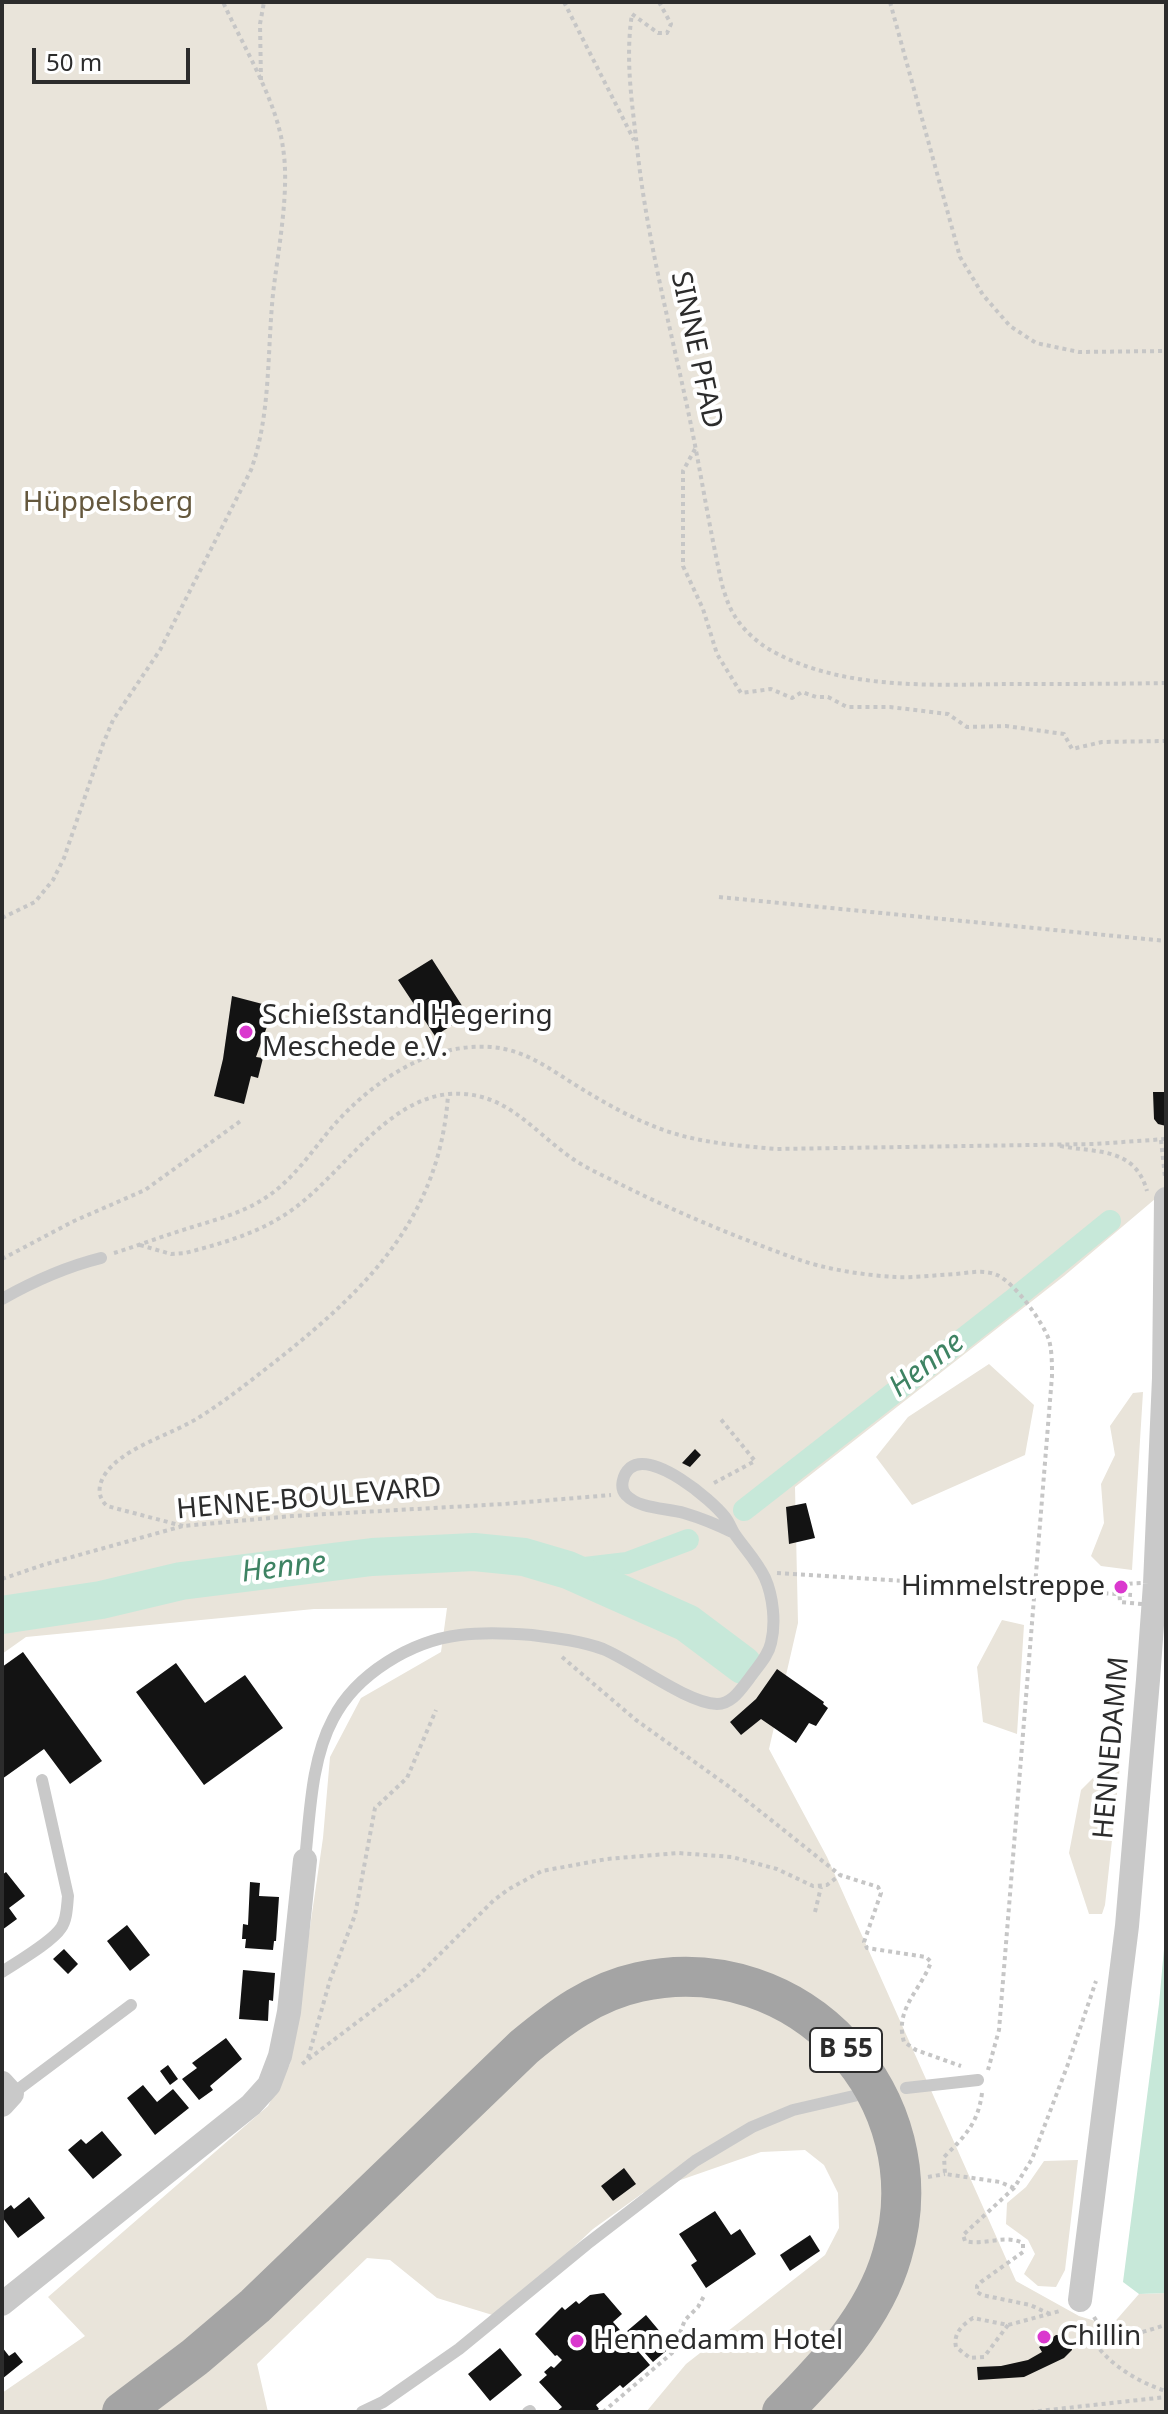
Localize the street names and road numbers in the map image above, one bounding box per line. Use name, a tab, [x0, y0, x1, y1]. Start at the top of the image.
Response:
street label: SINNE PFAD	[663, 268, 729, 432]
street label: HENNE-BOULEVARD	[175, 1471, 443, 1527]
street label: HENNEDAMM	[1087, 1655, 1137, 1841]
road number: B 55	[810, 2028, 882, 2072]

